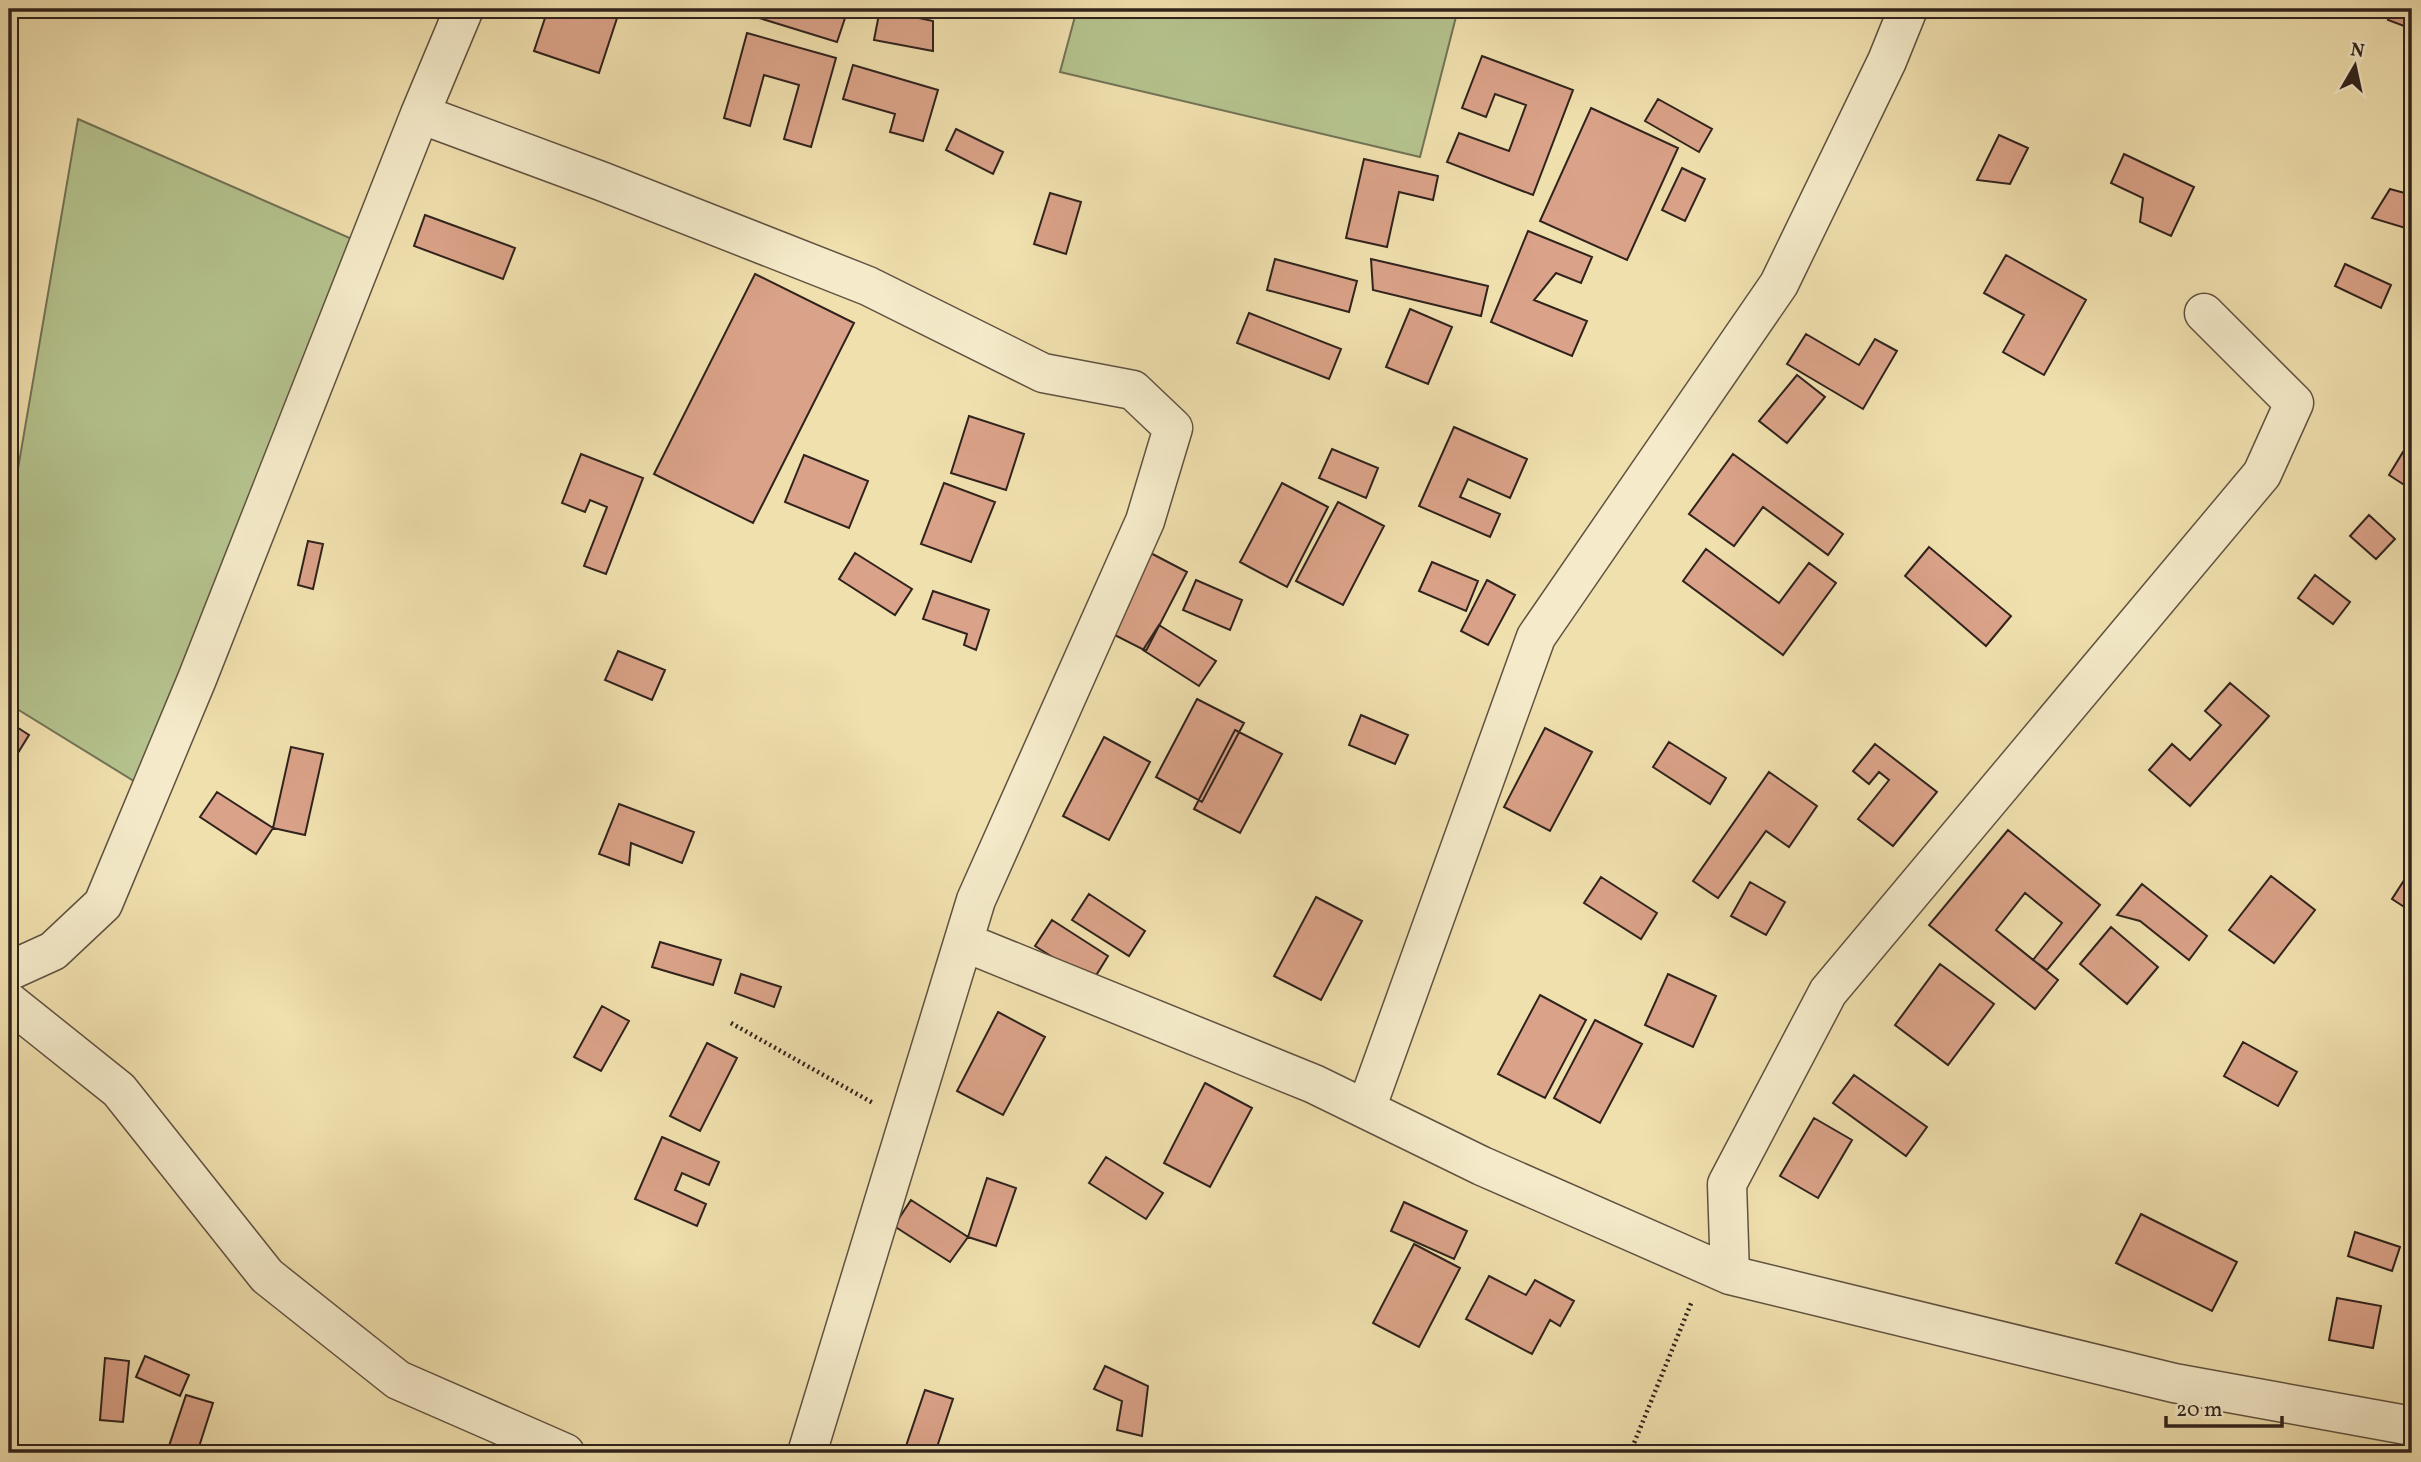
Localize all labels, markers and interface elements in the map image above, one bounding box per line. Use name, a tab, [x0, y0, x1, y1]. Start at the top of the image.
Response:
north arrow	[2320, 32, 2390, 102]
text: N	[2348, 37, 2366, 65]
scale bar	[2166, 1385, 2281, 1429]
text: 20 m	[2176, 1396, 2222, 1425]

